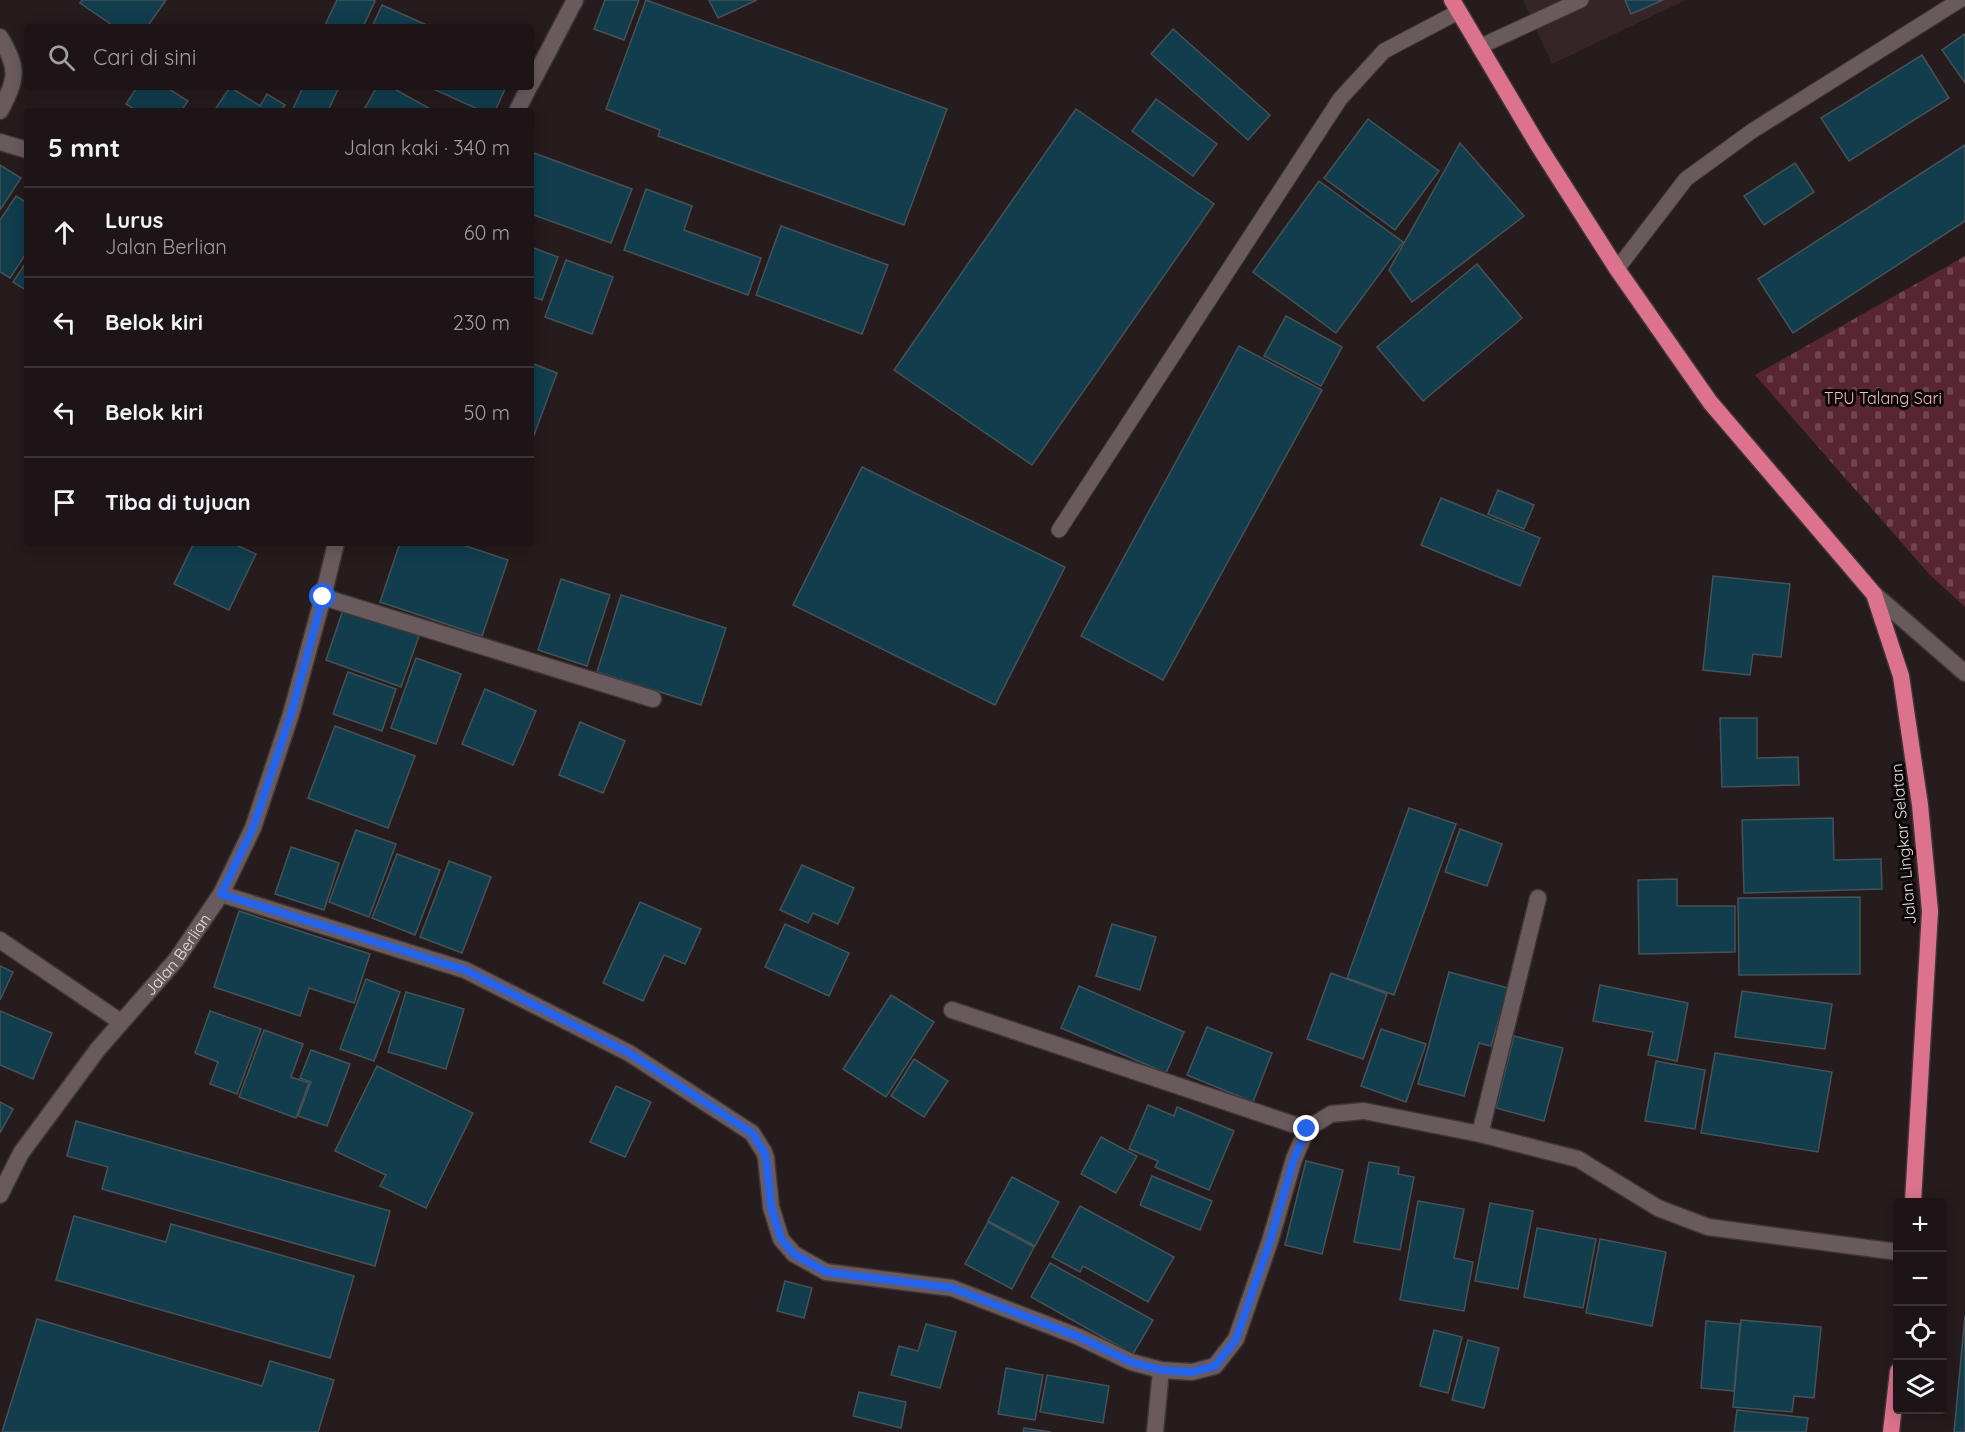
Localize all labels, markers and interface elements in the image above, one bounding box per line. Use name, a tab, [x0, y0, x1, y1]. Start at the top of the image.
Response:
search box	[24, 24, 534, 90]
icon: search	[45, 41, 78, 74]
text: Cari di sini	[93, 43, 196, 71]
text: 5 mnt	[48, 131, 120, 164]
text: Jalan kaki · 340 m	[344, 135, 510, 160]
text: Lurus	[105, 206, 163, 234]
icon: ahead	[48, 216, 81, 249]
text: 60 m	[464, 220, 510, 245]
text: Jalan Berlian	[105, 234, 227, 259]
icon: left	[48, 306, 81, 339]
text: Belok kiri	[105, 308, 203, 336]
text: 230 m	[453, 310, 510, 335]
park label: TPU Talang Sari	[1824, 388, 1942, 408]
icon: left	[48, 396, 81, 429]
text: Belok kiri	[105, 398, 203, 426]
text: 50 m	[464, 400, 510, 425]
icon: arrive	[48, 486, 81, 519]
text: Tiba di tujuan	[105, 488, 251, 516]
route start	[309, 583, 335, 609]
street label: Jalan Lingkar Selatan	[1886, 763, 1920, 925]
street label: Jalan Berlian	[140, 910, 215, 999]
route end	[1293, 1115, 1319, 1141]
map controls	[1893, 1198, 1947, 1414]
button: +	[1893, 1198, 1947, 1252]
button: −	[1893, 1252, 1947, 1306]
button: locate	[1893, 1306, 1947, 1360]
button: layers	[1893, 1360, 1947, 1414]

